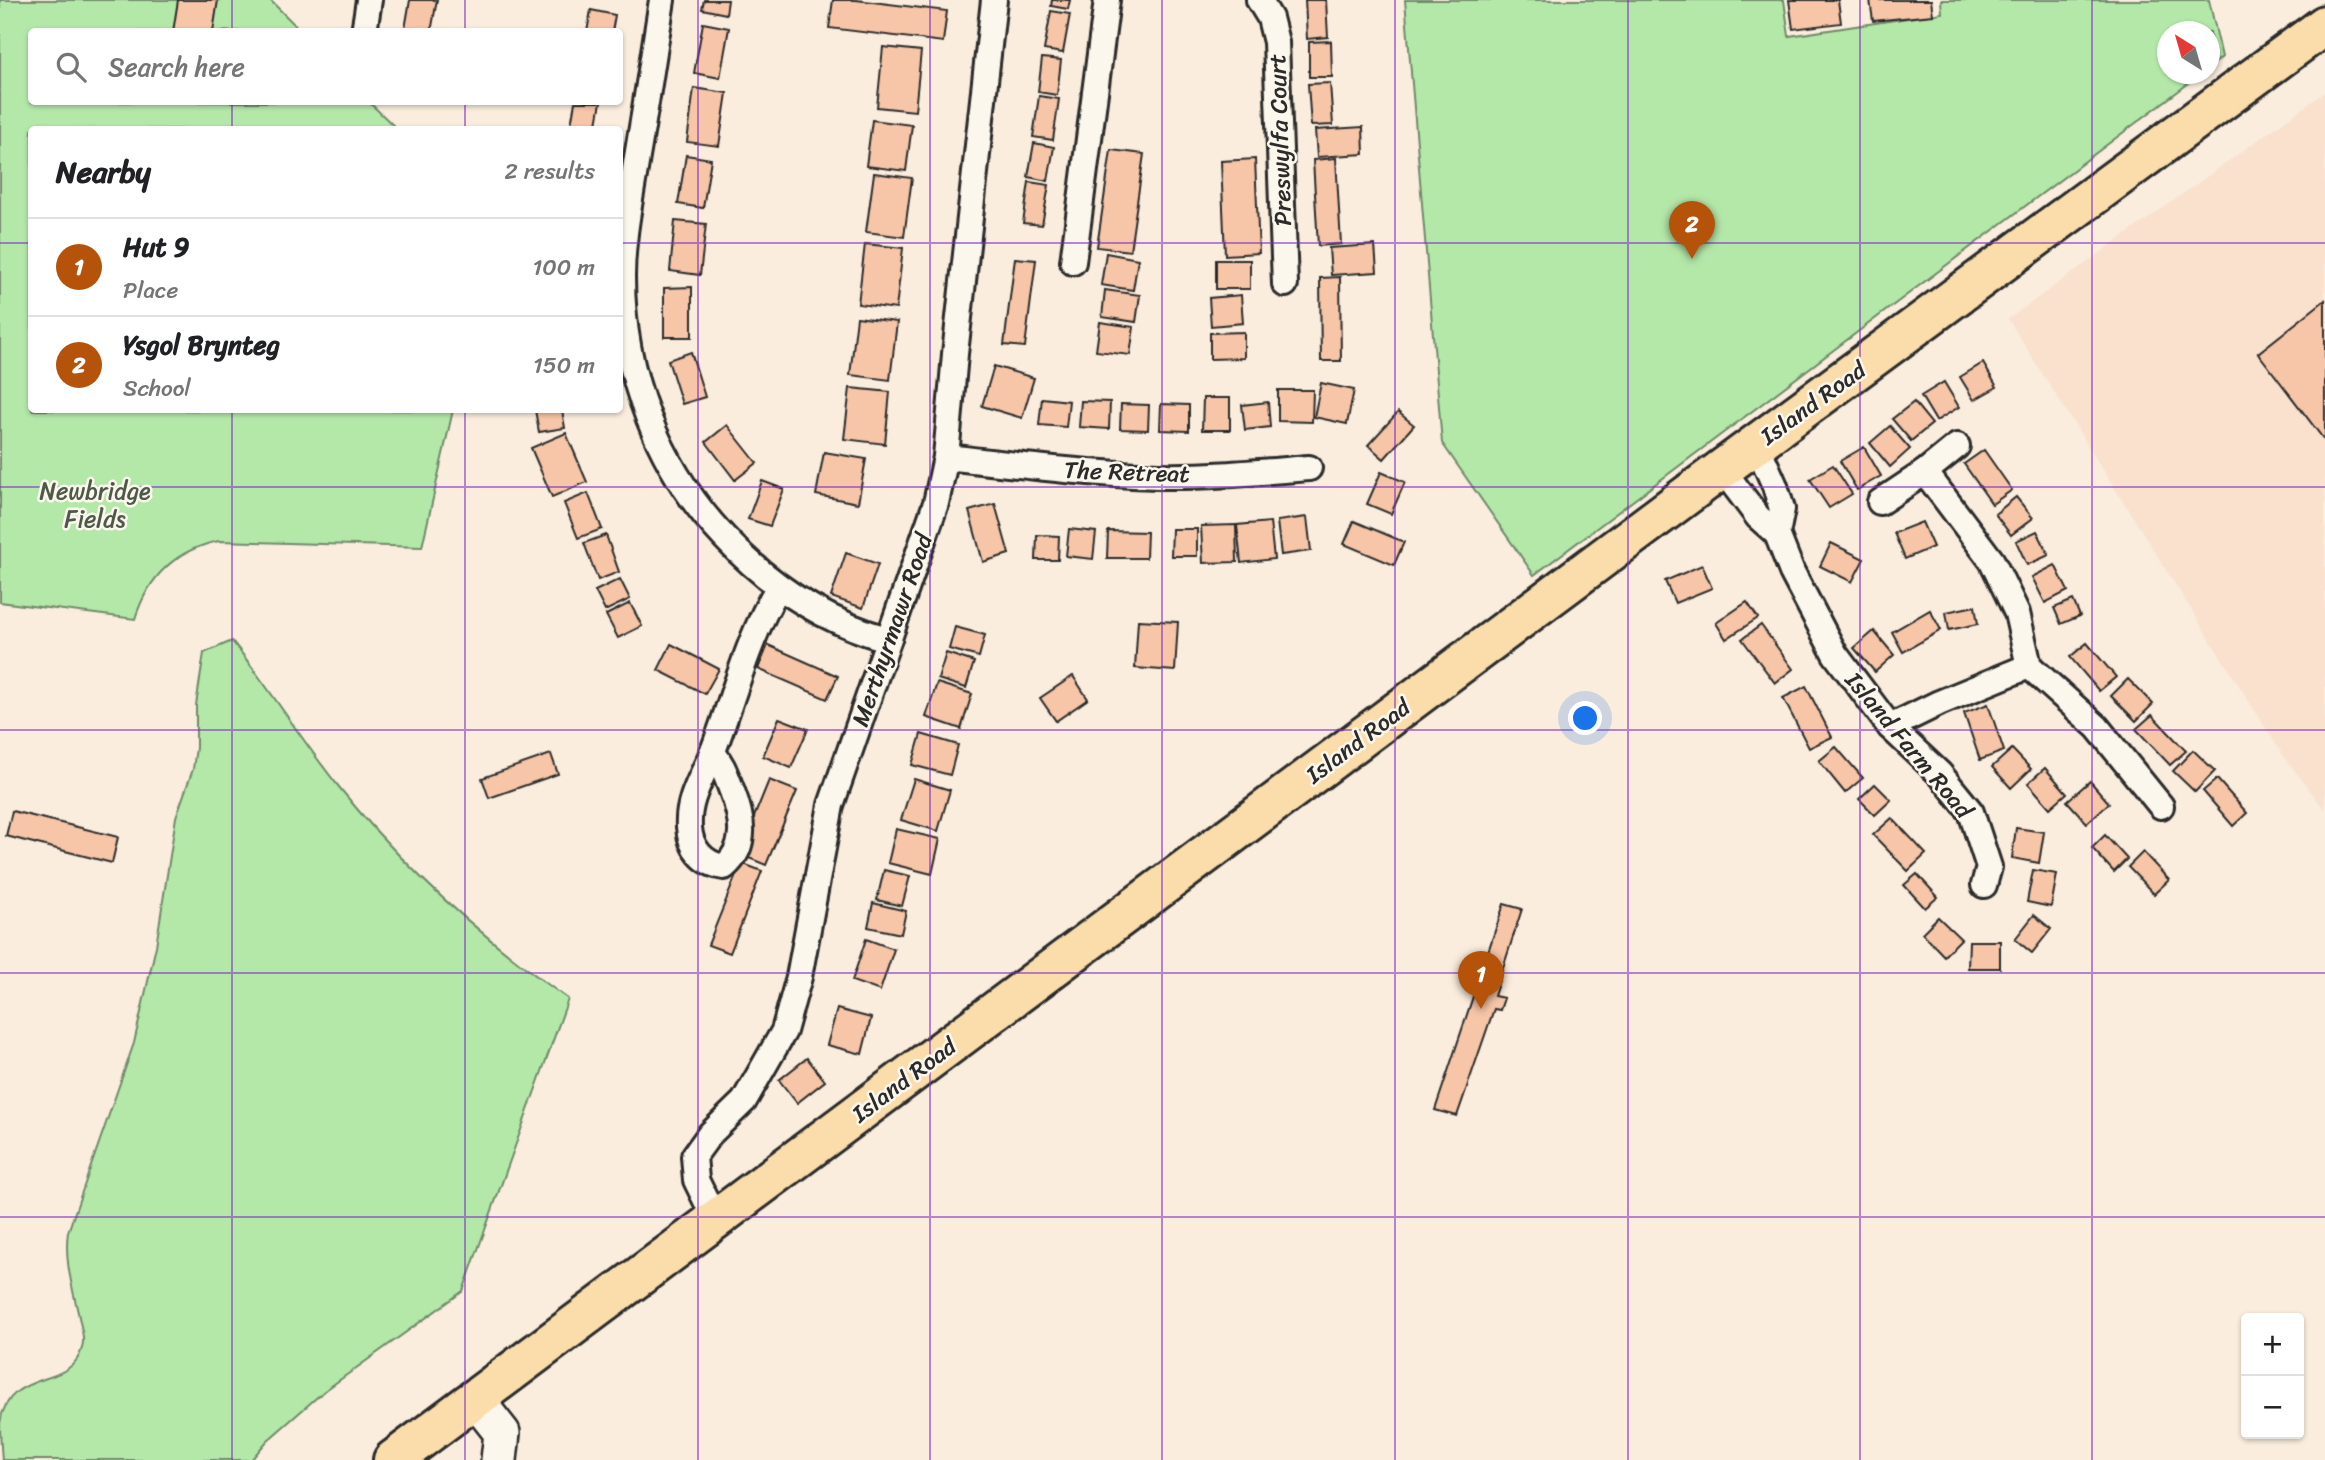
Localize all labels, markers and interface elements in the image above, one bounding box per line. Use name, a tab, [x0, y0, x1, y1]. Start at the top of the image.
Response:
north arrow	[2157, 21, 2220, 84]
search box	[28, 28, 623, 105]
text: Search here	[108, 44, 245, 90]
icon: search	[52, 48, 90, 86]
street label: Preswylfa Court	[1256, 53, 1304, 227]
text: Nearby	[56, 145, 151, 199]
text: 2 results	[504, 151, 595, 192]
pin: 2	[1669, 201, 1715, 259]
text: Hut 9	[123, 224, 189, 270]
text: 1	[74, 247, 84, 288]
text: 100 m	[532, 247, 595, 288]
text: Place	[123, 270, 178, 311]
text: Ysgol Brynteg	[123, 322, 280, 368]
text: 2	[72, 345, 86, 386]
text: 150 m	[533, 345, 595, 386]
street label: Island Road	[1750, 349, 1876, 457]
text: School	[123, 368, 191, 409]
street label: The Retreat	[1063, 449, 1191, 495]
park label: Newbridge Fields	[39, 470, 151, 540]
street label: Merthyrmawr Road	[839, 527, 945, 732]
street label: Island Farm Road	[1834, 661, 1985, 830]
street label: Island Road	[1296, 686, 1421, 795]
your location	[1568, 701, 1602, 735]
pin: 1	[1458, 951, 1504, 1009]
street label: Island Road	[842, 1025, 967, 1134]
map controls	[2241, 1313, 2304, 1439]
button: +	[2241, 1313, 2304, 1376]
button: −	[2241, 1376, 2304, 1439]

